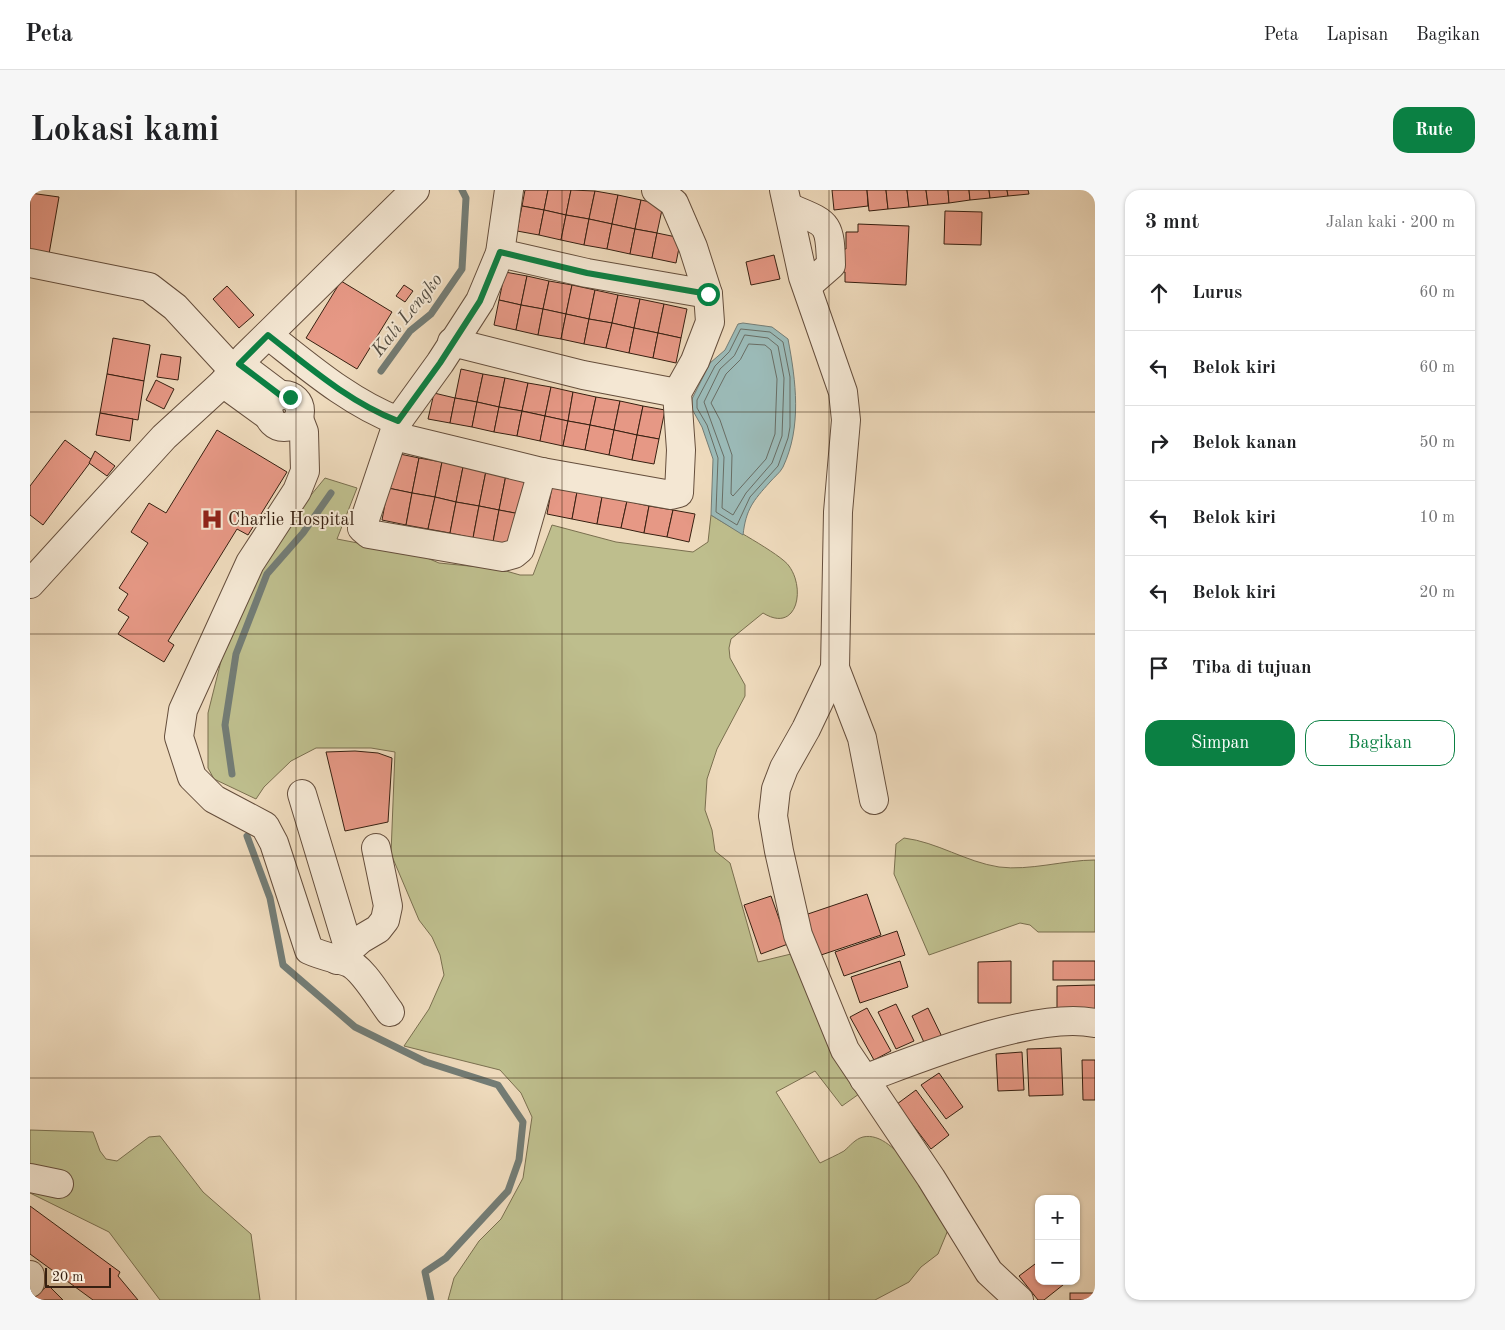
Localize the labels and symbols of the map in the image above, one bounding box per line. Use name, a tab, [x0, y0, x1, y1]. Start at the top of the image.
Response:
water label: Kali Lengko	[368, 270, 447, 361]
route start	[697, 283, 720, 306]
route end	[279, 386, 302, 409]
hospital icon: Charlie Hospital	[199, 506, 225, 532]
place label: Charlie Hospital	[228, 511, 354, 529]
scale bar	[45, 1265, 111, 1288]

